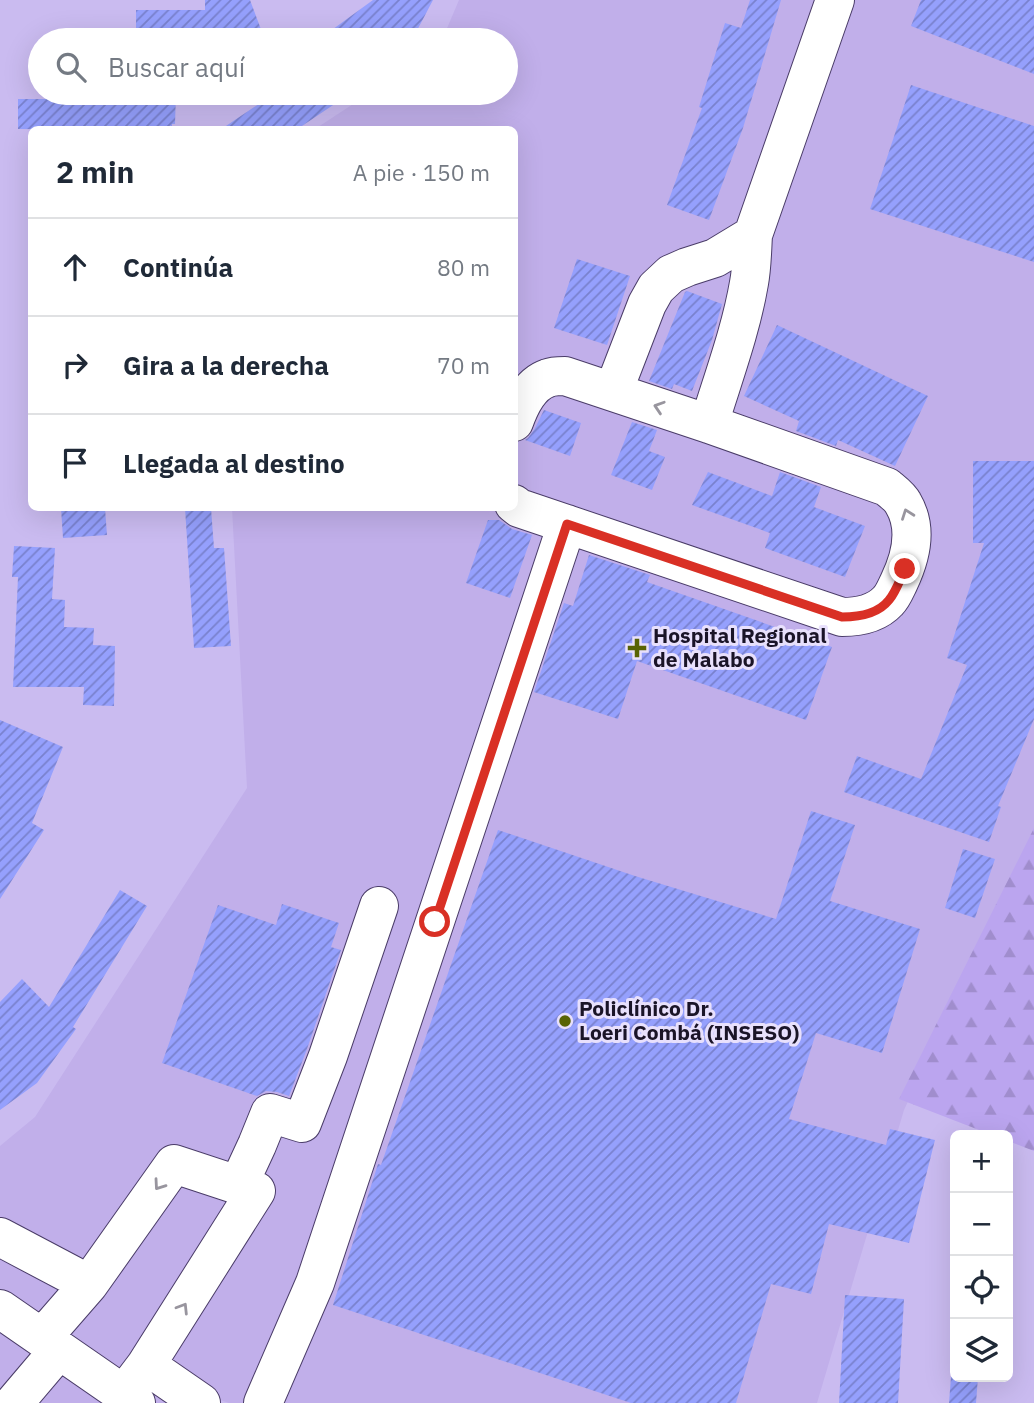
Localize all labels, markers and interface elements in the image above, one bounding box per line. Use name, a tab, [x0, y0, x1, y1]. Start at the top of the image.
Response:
search box	[28, 28, 518, 105]
icon: search	[52, 48, 90, 86]
text: Buscar aquí	[108, 50, 245, 84]
text: 2 min	[56, 152, 134, 191]
text: A pie · 150 m	[353, 157, 490, 187]
icon: ahead	[56, 248, 94, 286]
text: Continúa	[123, 250, 233, 284]
text: 80 m	[437, 252, 490, 282]
icon: right	[56, 346, 94, 384]
text: Gira a la derecha	[123, 348, 329, 382]
text: 70 m	[437, 350, 490, 380]
one-way arrow	[653, 401, 665, 415]
icon: arrive	[56, 444, 94, 482]
text: Llegada al destino	[123, 446, 345, 480]
one-way arrow	[901, 508, 915, 520]
route end	[889, 553, 920, 584]
place label: Hospital Regional de Malabo	[653, 621, 827, 673]
marker: Hospital Regional de Malabo	[627, 638, 647, 658]
route start	[419, 906, 450, 937]
place label: Policlínico Dr. Loeri Combá (INSESO)	[579, 994, 799, 1046]
marker: Policlínico Dr. Loeri Combá (INSESO)	[557, 1013, 573, 1029]
map controls	[950, 1130, 1013, 1382]
button: +	[950, 1130, 1013, 1193]
one-way arrow	[155, 1177, 167, 1190]
button: −	[950, 1193, 1013, 1256]
button: locate	[950, 1256, 1013, 1319]
one-way arrow	[174, 1302, 187, 1315]
button: layers	[950, 1319, 1013, 1382]

